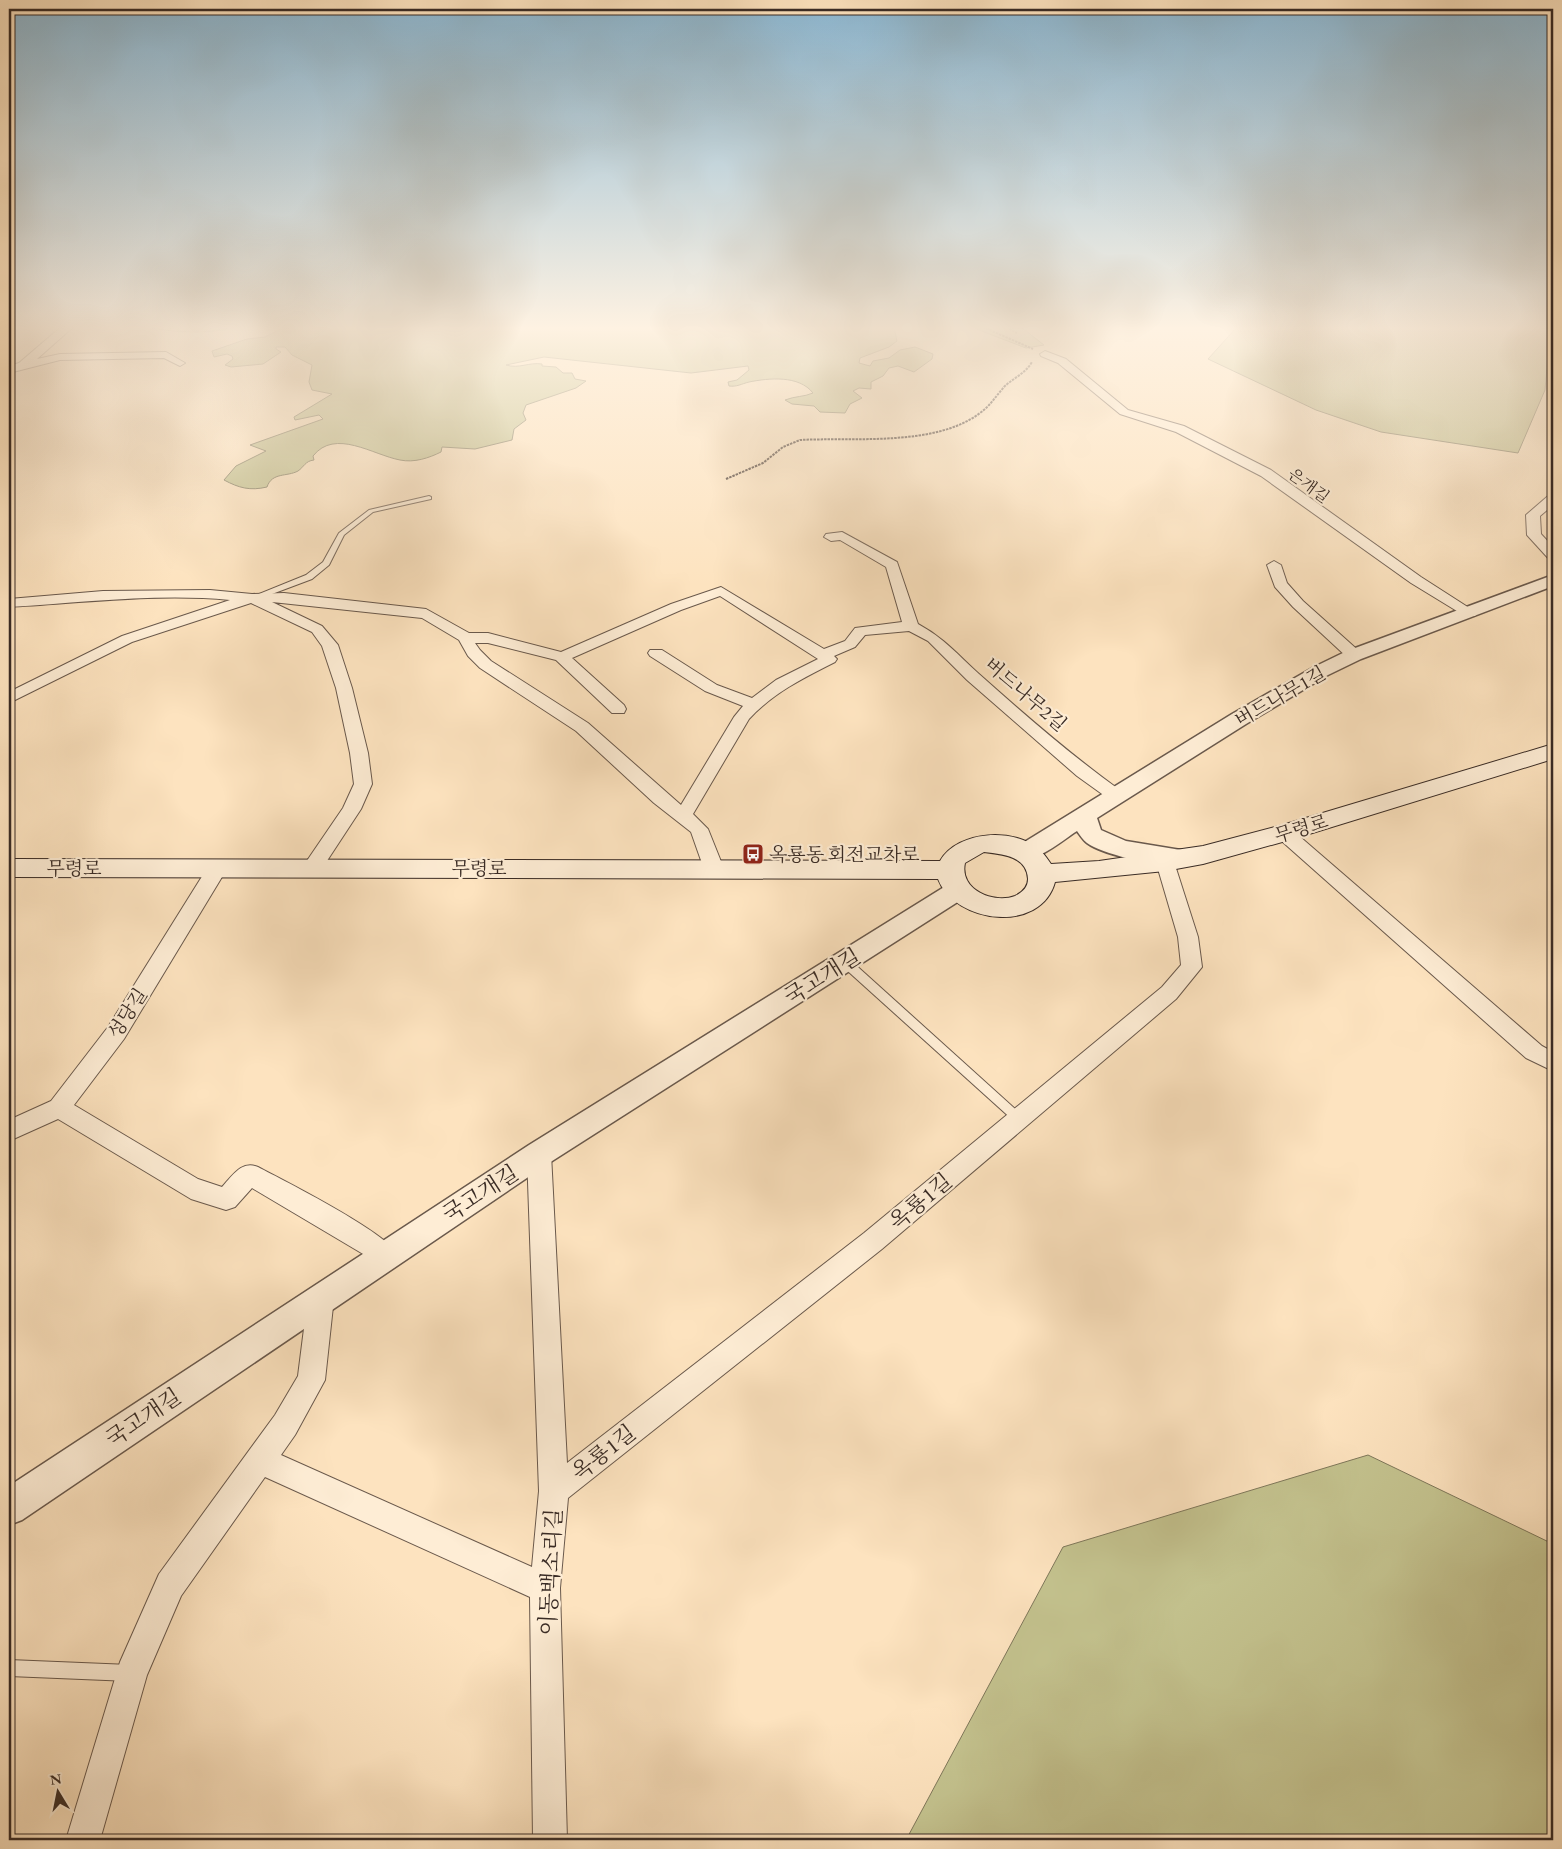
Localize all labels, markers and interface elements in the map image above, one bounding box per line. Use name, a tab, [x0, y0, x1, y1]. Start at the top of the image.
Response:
street label: 은개길	[1284, 463, 1334, 508]
street label: 버드나무2길	[979, 652, 1072, 737]
street label: 버드나무1길	[1230, 660, 1330, 732]
street label: 무령로	[1271, 808, 1331, 848]
bus stop icon: 옥룡동 회전교차로	[741, 842, 765, 866]
place label: 옥룡동 회전교차로	[769, 842, 920, 867]
street label: 무령로	[46, 856, 102, 881]
street label: 무령로	[451, 856, 507, 881]
street label: 국고개길	[779, 942, 866, 1011]
street label: 성당길	[102, 983, 153, 1043]
street label: 국고개길	[437, 1158, 524, 1229]
street label: 옥룡1길	[883, 1166, 958, 1236]
street label: 국고개길	[100, 1382, 187, 1453]
street label: 옥룡1길	[565, 1418, 642, 1487]
street label: 이동백소리길	[533, 1508, 568, 1636]
north arrow	[32, 1766, 82, 1816]
text: N	[49, 1769, 64, 1789]

